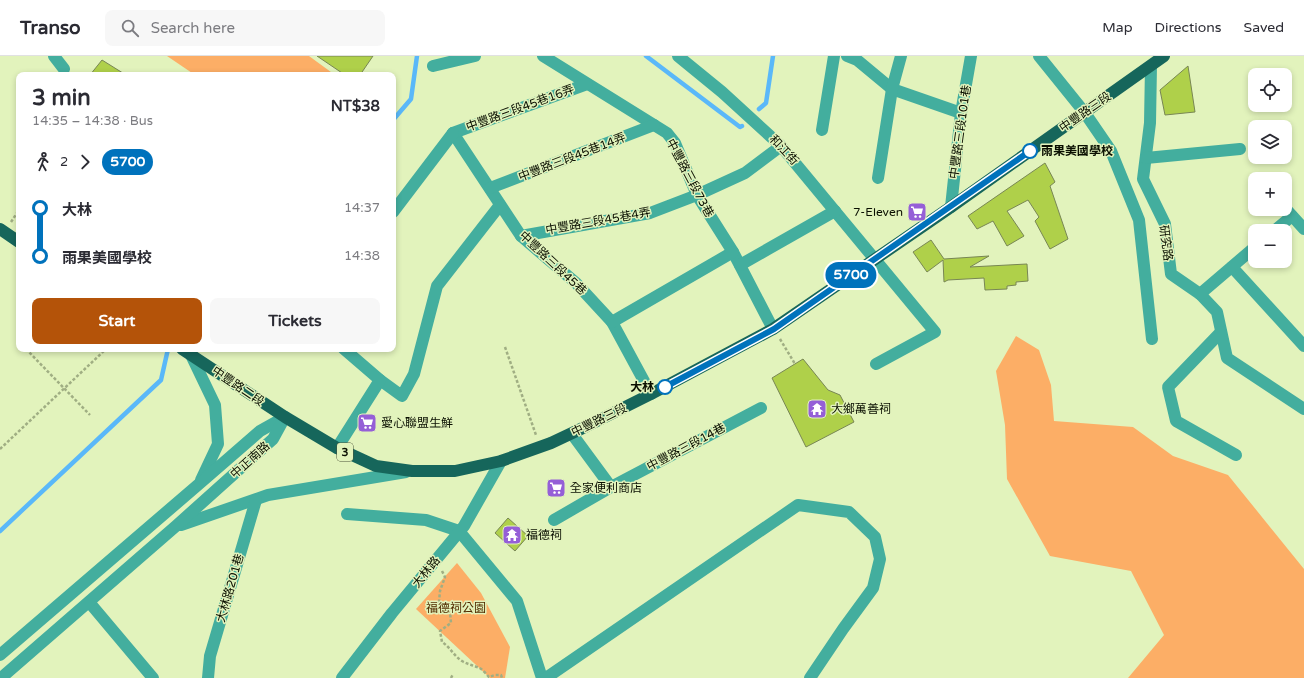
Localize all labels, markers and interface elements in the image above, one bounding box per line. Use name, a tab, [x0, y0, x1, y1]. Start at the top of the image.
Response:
search box	[105, 10, 385, 46]
text: Transo	[20, 17, 81, 39]
icon: search	[119, 17, 141, 39]
text: Search here	[151, 19, 235, 37]
text: Map	[1102, 19, 1133, 36]
text: Directions	[1155, 19, 1222, 36]
text: Saved	[1244, 19, 1284, 36]
map controls	[1248, 68, 1292, 268]
button: locate	[1248, 68, 1292, 112]
street label: 中豐路三段45巷16弄	[464, 82, 576, 134]
street label: 中豐路三段101巷	[946, 84, 974, 180]
text: 3 min	[32, 85, 91, 111]
street label: 中豐路三段	[1056, 89, 1114, 135]
text: NT$38	[331, 97, 380, 115]
text: 14:35 – 14:38 · Bus	[32, 113, 153, 129]
button: layers	[1248, 120, 1292, 164]
street label: 中豐路三段45巷14弄	[516, 130, 628, 184]
street label: 和江街	[767, 132, 801, 168]
street label: 中豐路三段73巷	[663, 136, 717, 220]
marker: 雨果美國學校	[1022, 143, 1038, 159]
place label: 雨果美國學校	[1041, 144, 1113, 158]
icon: walk	[32, 151, 54, 173]
icon: forward	[74, 151, 96, 173]
text: 5700	[110, 153, 145, 170]
text: 2	[60, 154, 68, 170]
button: +	[1248, 172, 1292, 216]
text: 14:37	[344, 200, 380, 216]
text: 大林	[62, 201, 92, 219]
supermarket icon: 7-Eleven	[906, 201, 928, 223]
street label: 中豐路三段45巷4弄	[544, 205, 652, 237]
place label: 7-Eleven	[853, 205, 903, 219]
street label: 研究路	[1157, 224, 1175, 262]
button: −	[1248, 224, 1292, 268]
street label: 中豐路三段45巷	[516, 228, 590, 298]
text: 14:38	[344, 248, 380, 264]
text: 雨果美國學校	[62, 249, 152, 267]
line badge: 5700	[823, 262, 879, 288]
text: 5700	[833, 266, 869, 283]
button: Start	[32, 298, 202, 344]
button: Tickets	[210, 298, 380, 344]
street label: 中豐路二段	[209, 363, 267, 409]
marker: 大林	[657, 379, 673, 395]
place label: 大林	[630, 380, 654, 394]
temple icon: 大鄉萬善祠	[806, 398, 828, 420]
street label: 中豐路三段	[569, 401, 629, 439]
place label: 大鄉萬善祠	[831, 402, 891, 416]
supermarket icon: 愛心聯盟生鮮	[356, 412, 378, 434]
place label: 愛心聯盟生鮮	[381, 416, 453, 430]
street label: 中豐路三段14巷	[644, 420, 728, 474]
street label: 中正南路	[227, 439, 273, 481]
road number: 3	[337, 443, 353, 461]
supermarket icon: 全家便利商店	[545, 477, 567, 499]
place label: 全家便利商店	[570, 481, 642, 495]
temple icon: 福德祠	[501, 524, 523, 546]
place label: 福德祠	[526, 528, 562, 542]
street label: 大林路201巷	[214, 552, 246, 624]
street label: 大林路	[409, 554, 443, 590]
park label: 福德祠公園	[426, 601, 486, 615]

